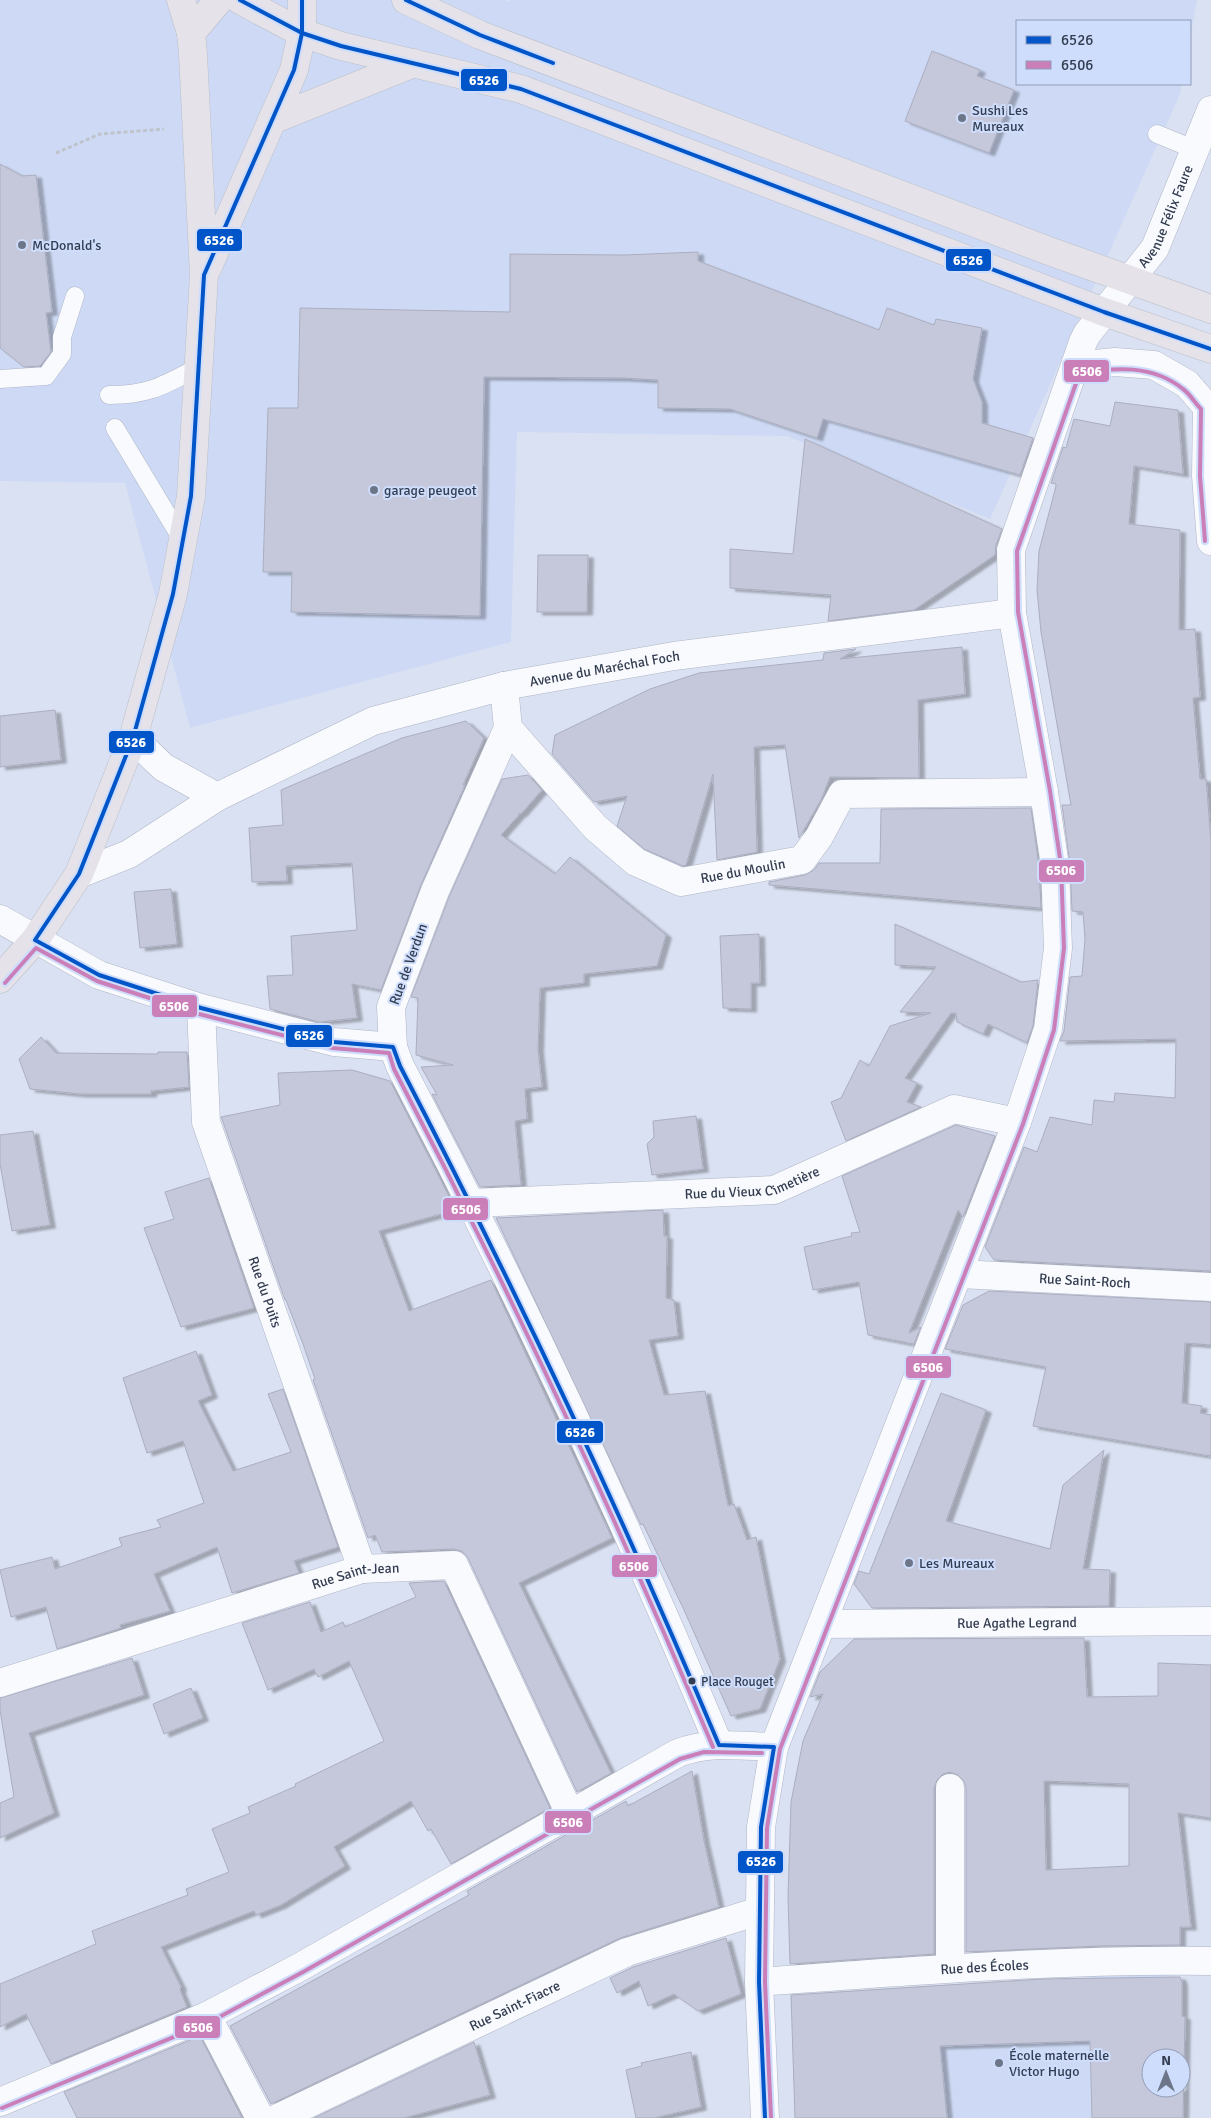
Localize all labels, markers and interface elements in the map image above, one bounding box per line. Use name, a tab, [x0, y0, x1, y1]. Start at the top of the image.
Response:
legend	[1016, 20, 1191, 85]
text: 6526	[1061, 31, 1093, 49]
text: 6506	[1061, 56, 1093, 74]
line badge: 6526	[460, 68, 508, 92]
text: 6526	[469, 72, 500, 89]
place label: Sushi Les Mureaux	[972, 102, 1028, 135]
marker: Sushi Les Mureaux	[956, 112, 968, 124]
street label: Avenue Félix Faure	[1135, 163, 1197, 271]
line badge: 6526	[196, 228, 243, 252]
text: 6526	[204, 232, 235, 249]
place label: McDonald's	[32, 237, 101, 254]
marker: McDonald's	[16, 239, 28, 251]
line badge: 6526	[945, 248, 992, 272]
text: 6526	[953, 252, 984, 269]
line badge: 6506	[1063, 359, 1110, 383]
text: 6506	[1072, 363, 1103, 380]
place label: garage peugeot	[384, 482, 477, 499]
marker: garage peugeot	[368, 484, 380, 496]
street label: Avenue du Maréchal Foch	[528, 647, 681, 690]
line badge: 6526	[108, 730, 155, 754]
text: 6526	[116, 734, 147, 751]
street label: Rue du Moulin	[699, 855, 787, 887]
line badge: 6506	[1038, 859, 1085, 883]
text: 6506	[1046, 862, 1077, 879]
street label: Rue de Verdun	[386, 921, 431, 1007]
line badge: 6506	[151, 994, 198, 1018]
text: 6506	[159, 998, 190, 1015]
line badge: 6526	[285, 1024, 333, 1048]
text: 6526	[294, 1027, 325, 1044]
street label: Rue du Vieux Cimetière	[684, 1163, 822, 1203]
line badge: 6506	[442, 1197, 489, 1221]
text: 6506	[451, 1201, 482, 1218]
street label: Rue du Puits	[245, 1254, 285, 1330]
street label: Rue Saint-Roch	[1039, 1270, 1131, 1292]
line badge: 6506	[905, 1355, 952, 1379]
text: 6506	[913, 1359, 944, 1376]
line badge: 6526	[556, 1420, 604, 1444]
text: 6526	[565, 1424, 596, 1441]
line badge: 6506	[611, 1554, 658, 1578]
place label: Les Mureaux	[919, 1555, 995, 1572]
marker: Les Mureaux	[903, 1557, 915, 1569]
text: 6506	[619, 1558, 650, 1575]
street label: Rue Saint-Jean	[310, 1559, 400, 1593]
street label: Rue Agathe Legrand	[957, 1614, 1077, 1632]
place label: Place Rouget	[701, 1674, 774, 1690]
marker: Place Rouget	[687, 1676, 697, 1686]
line badge: 6506	[544, 1810, 592, 1834]
text: 6506	[553, 1814, 584, 1831]
line badge: 6526	[737, 1850, 784, 1874]
text: 6526	[746, 1853, 777, 1870]
street label: Rue des Écoles	[940, 1956, 1029, 1978]
street label: Rue Saint-Fiacre	[467, 1977, 563, 2035]
line badge: 6506	[174, 2015, 221, 2039]
text: 6506	[183, 2019, 214, 2036]
place label: École maternelle Victor Hugo	[1009, 2047, 1109, 2080]
north arrow	[1141, 2048, 1191, 2098]
text: N	[1161, 2052, 1171, 2069]
marker: École maternelle Victor Hugo	[993, 2057, 1005, 2069]

